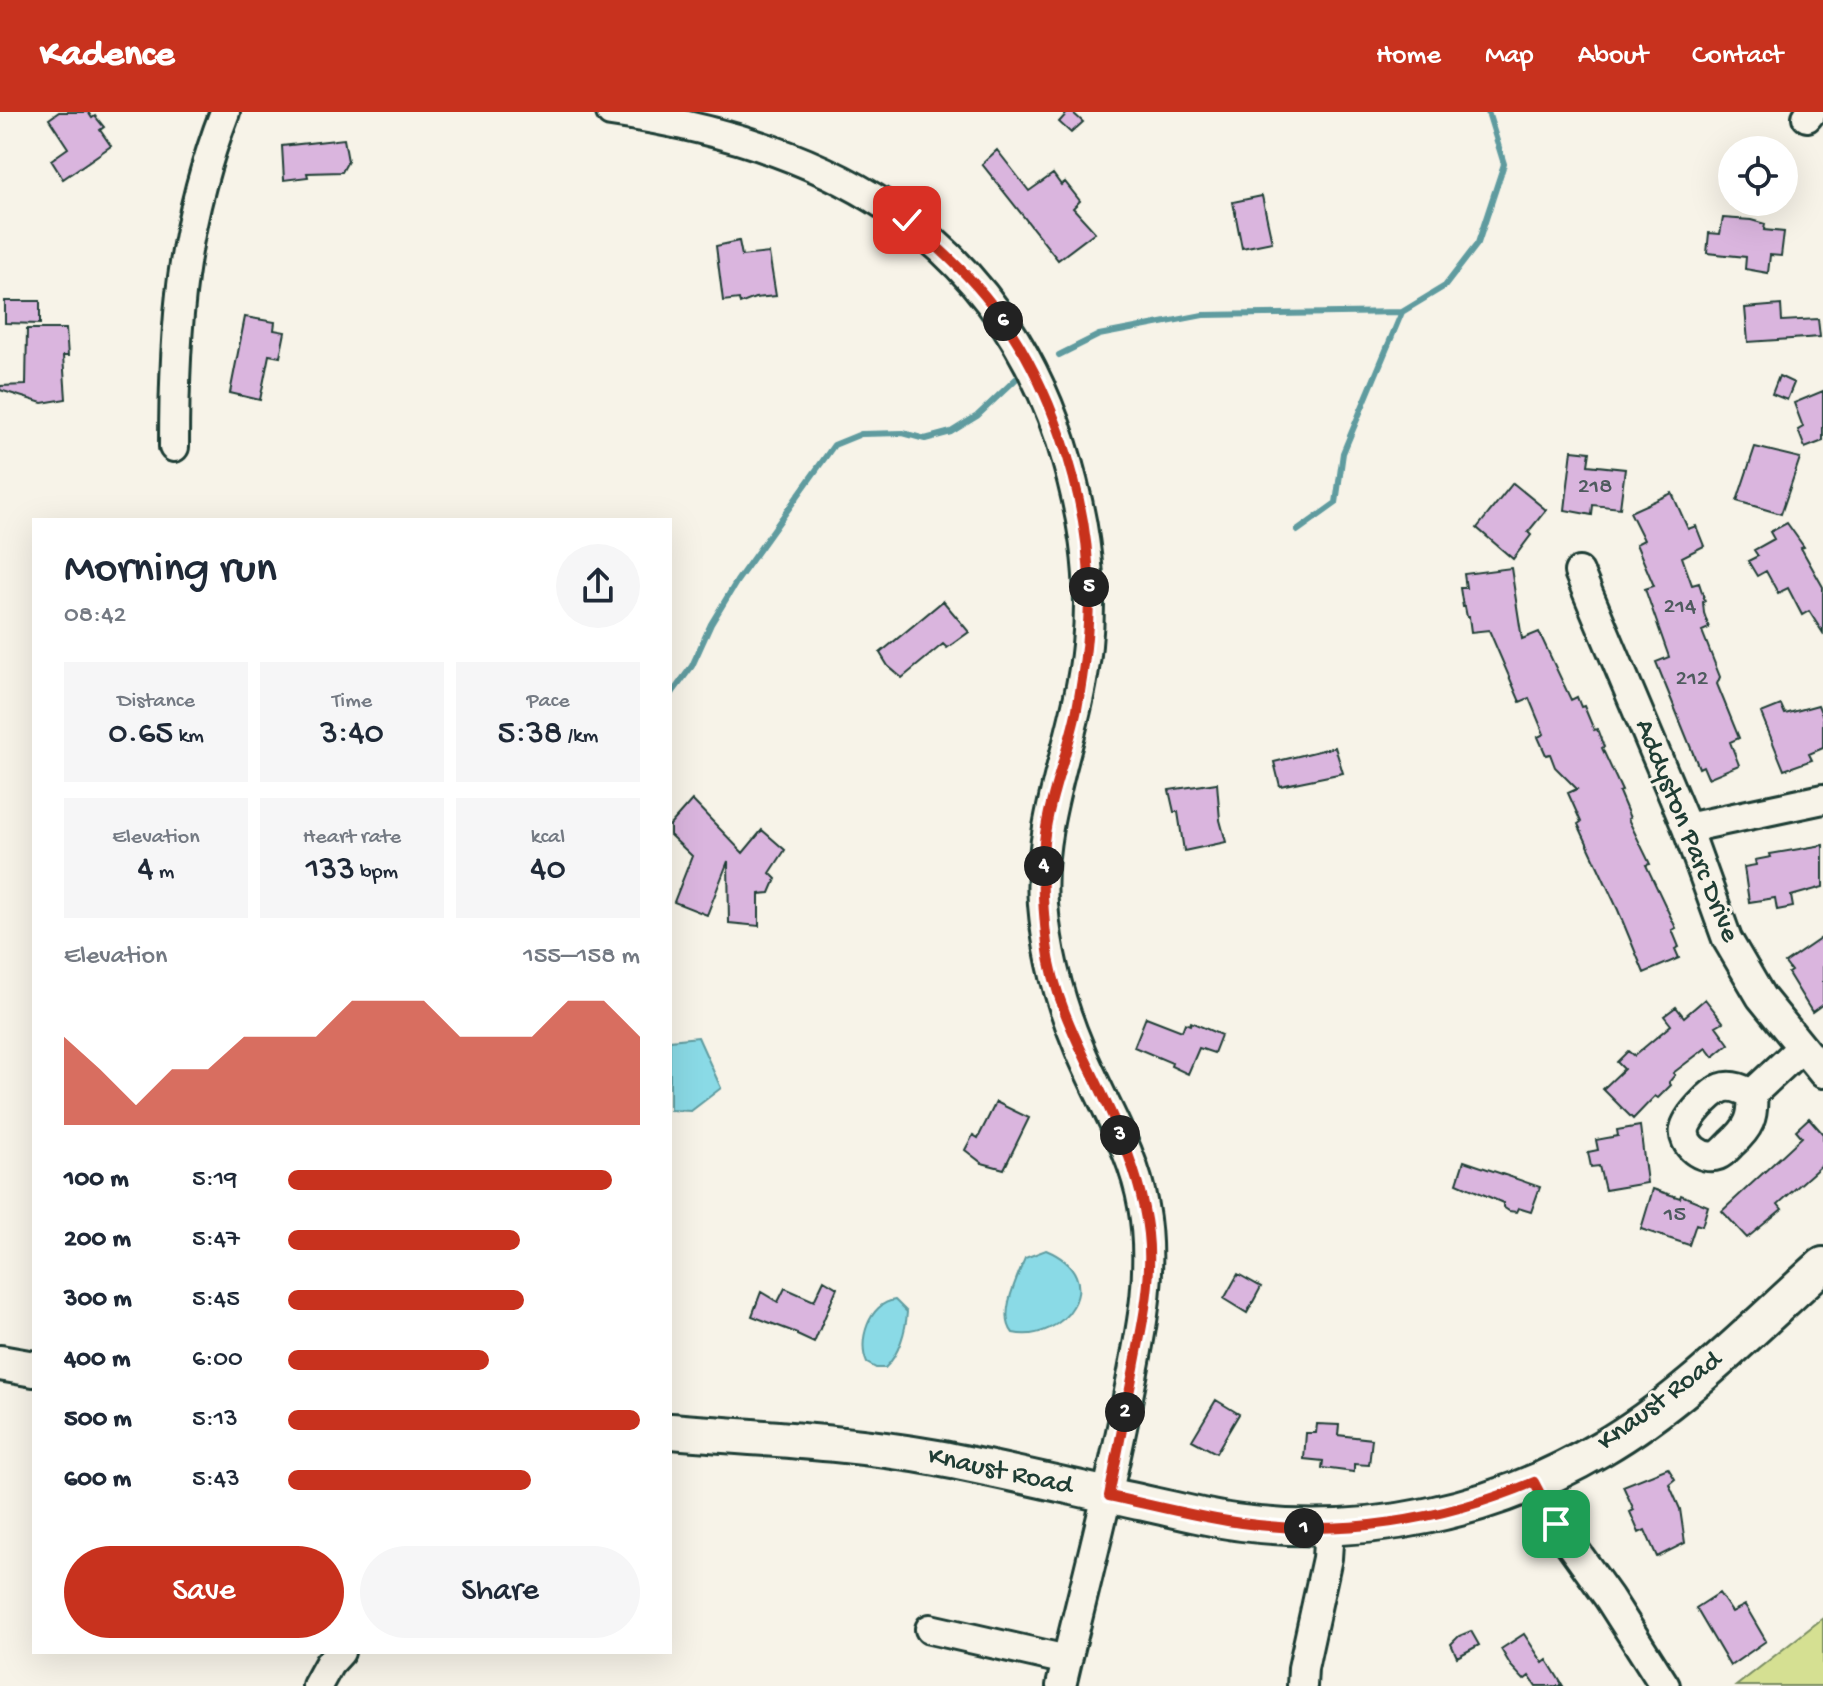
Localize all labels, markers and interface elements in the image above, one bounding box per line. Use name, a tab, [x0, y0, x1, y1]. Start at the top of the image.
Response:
text: Kadence	[40, 34, 174, 78]
text: Home	[1376, 40, 1441, 73]
text: Map	[1485, 40, 1534, 73]
text: About	[1578, 40, 1648, 73]
text: Contact	[1692, 40, 1783, 73]
map controls	[1718, 136, 1798, 216]
button: locate	[1718, 136, 1798, 216]
pin	[873, 186, 941, 254]
icon: check	[885, 198, 929, 242]
pin: 6	[983, 301, 1023, 341]
text: 6	[997, 308, 1009, 334]
house number: 218	[1578, 473, 1612, 502]
button: share	[556, 544, 640, 628]
text: Morning run	[64, 545, 277, 597]
pin: 5	[1069, 567, 1109, 607]
text: 5	[1083, 574, 1095, 600]
house number: 214	[1664, 593, 1697, 622]
text: 08:42	[64, 601, 126, 632]
house number: 212	[1675, 665, 1709, 694]
text: Distance	[117, 689, 195, 715]
text: Time	[332, 689, 372, 715]
text: Pace	[526, 689, 570, 715]
text: 0.65	[108, 715, 173, 755]
text: 3:40	[320, 715, 384, 755]
text: 5:38	[498, 715, 562, 755]
street label: Addyston Parc Drive	[1626, 715, 1746, 948]
text: km	[173, 724, 204, 750]
text: /km	[562, 724, 598, 750]
text: Elevation	[112, 825, 200, 851]
text: Heart rate	[303, 825, 401, 851]
text: kcal	[531, 825, 565, 851]
pin: 4	[1024, 846, 1064, 886]
text: 4	[138, 851, 154, 891]
text: 133	[306, 851, 355, 891]
text: 40	[530, 851, 566, 891]
text: 4	[1039, 853, 1049, 879]
text: m	[154, 860, 174, 886]
text: bpm	[355, 860, 398, 886]
text: Elevation	[64, 942, 167, 973]
text: 155–158 m	[523, 942, 640, 973]
pin: 3	[1100, 1115, 1140, 1155]
text: 3	[1114, 1122, 1126, 1148]
text: 100 m	[64, 1165, 129, 1196]
text: 5:19	[192, 1165, 237, 1196]
house number: 15	[1663, 1201, 1686, 1230]
text: 200 m	[64, 1225, 131, 1256]
text: 5:47	[192, 1225, 240, 1256]
text: 300 m	[64, 1285, 132, 1316]
text: 5:45	[192, 1285, 240, 1316]
street label: Knaust Road	[1591, 1343, 1731, 1459]
text: 400 m	[64, 1345, 130, 1376]
text: 6:00	[192, 1345, 243, 1376]
pin: 2	[1105, 1392, 1145, 1432]
text: 2	[1120, 1399, 1130, 1425]
text: 500 m	[64, 1405, 132, 1436]
text: 5:13	[192, 1405, 238, 1436]
street label: Knaust Road	[925, 1441, 1078, 1504]
text: 600 m	[64, 1465, 131, 1496]
text: 5:43	[192, 1465, 240, 1496]
pin	[1522, 1490, 1590, 1558]
icon: arrive	[1534, 1502, 1578, 1546]
pin: 1	[1284, 1508, 1324, 1548]
text: 1	[1300, 1515, 1308, 1541]
button: Save	[64, 1546, 344, 1638]
button: Share	[360, 1546, 640, 1638]

